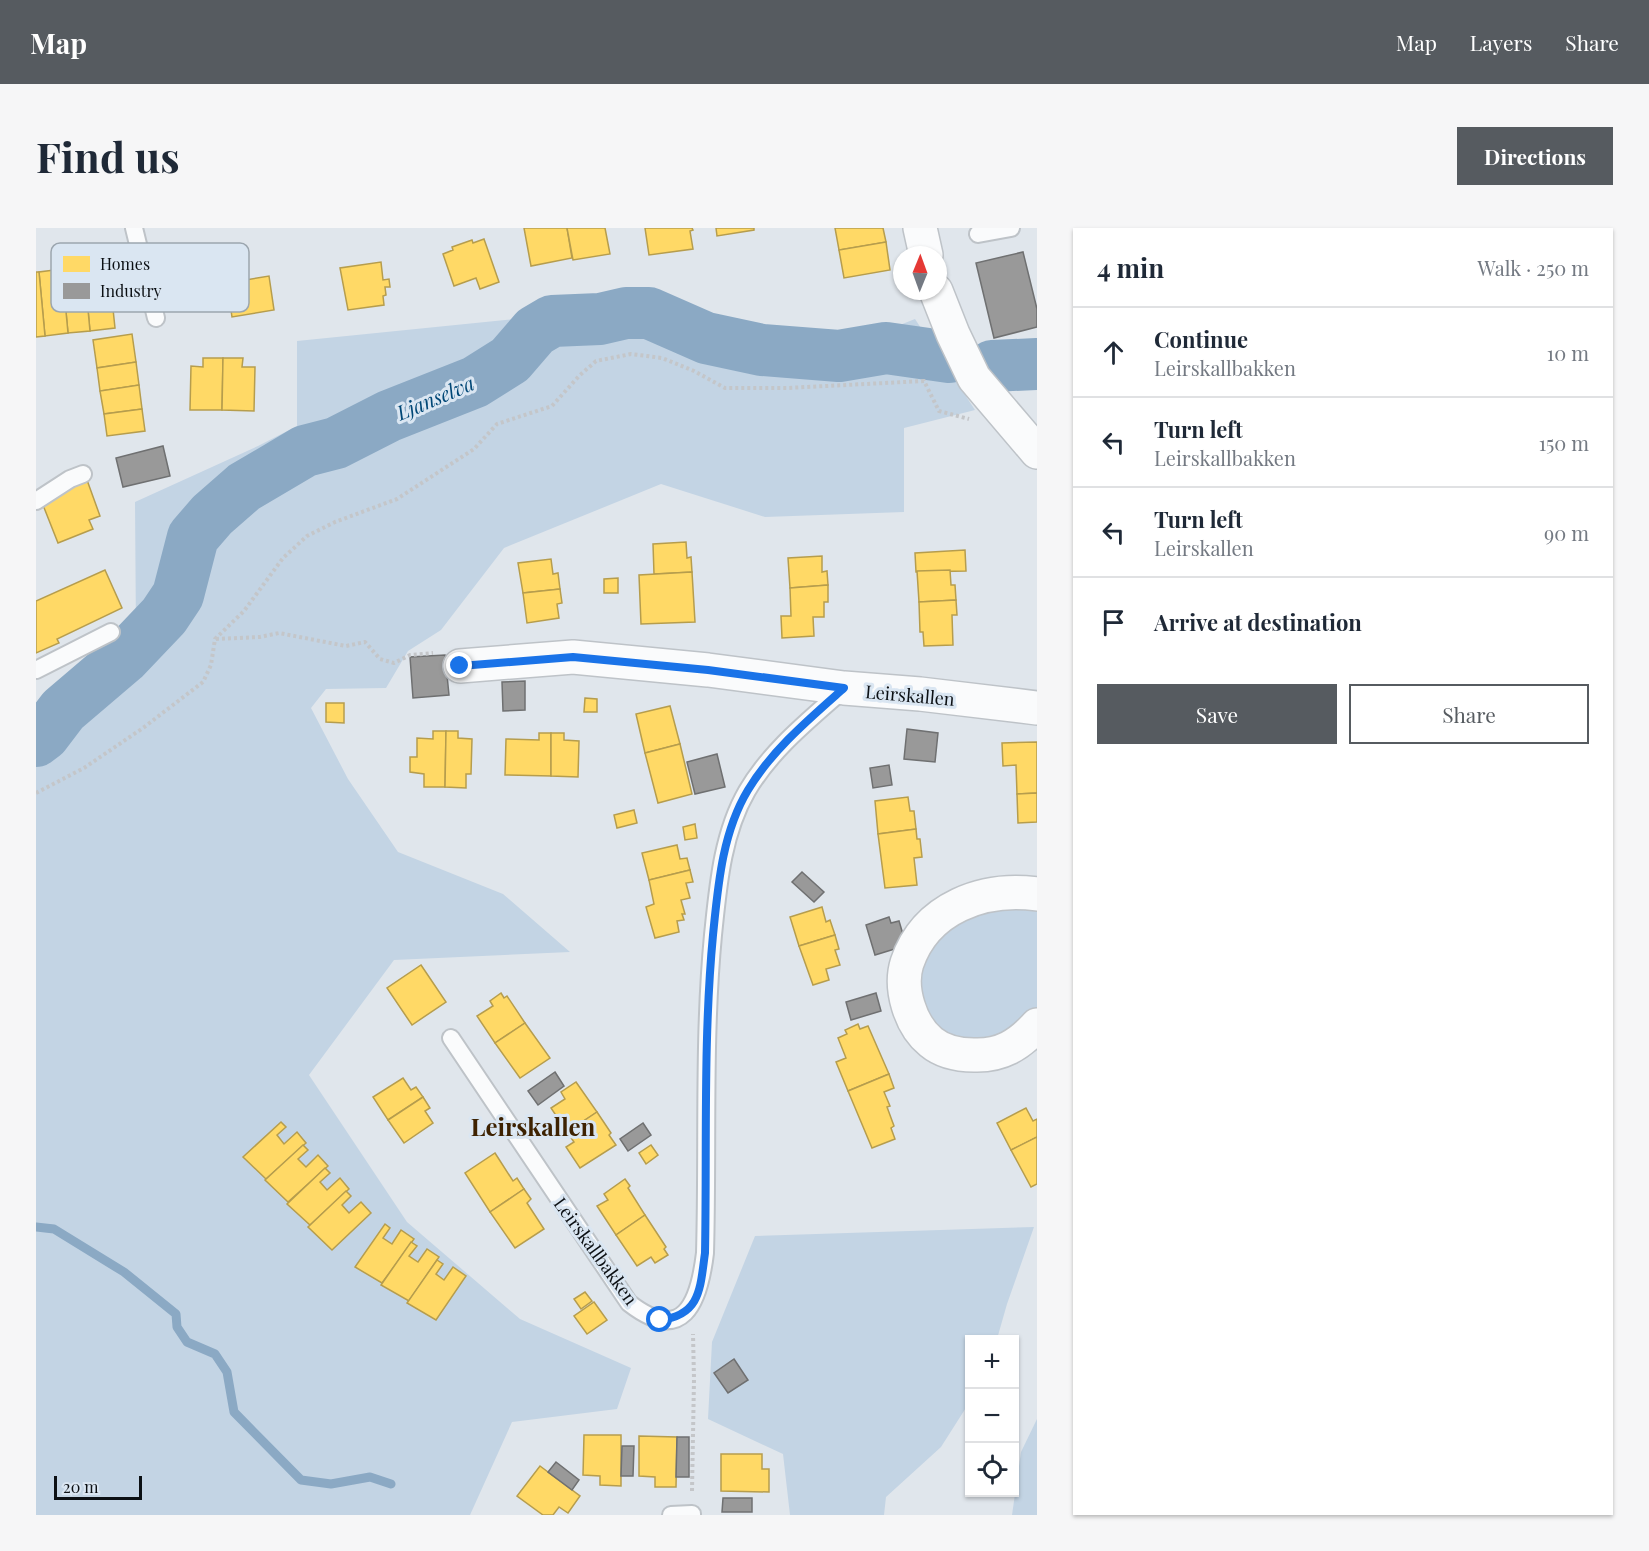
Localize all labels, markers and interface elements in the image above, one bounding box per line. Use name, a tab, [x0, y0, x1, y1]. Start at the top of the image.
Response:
text: Map	[30, 24, 87, 61]
text: Map	[1396, 28, 1437, 56]
text: Layers	[1470, 28, 1532, 56]
text: Share	[1565, 28, 1619, 56]
button: Directions	[1457, 127, 1613, 185]
text: Find us	[36, 128, 180, 184]
legend	[51, 243, 249, 312]
north arrow	[893, 246, 947, 300]
text: 4 min	[1097, 250, 1164, 285]
text: Homes	[100, 253, 150, 274]
text: Walk · 250 m	[1478, 254, 1589, 281]
text: Industry	[100, 280, 162, 301]
text: Continue	[1154, 324, 1248, 354]
icon: ahead	[1097, 336, 1130, 369]
text: 10 m	[1547, 339, 1589, 366]
text: Leirskallbakken	[1154, 354, 1296, 381]
water label: Ljanselva	[391, 369, 478, 426]
text: Turn left	[1154, 414, 1243, 444]
icon: left	[1097, 426, 1130, 459]
text: 150 m	[1539, 429, 1589, 456]
text: Leirskallbakken	[1154, 444, 1296, 471]
text: Turn left	[1154, 504, 1243, 534]
icon: left	[1097, 516, 1130, 549]
text: 90 m	[1544, 519, 1589, 546]
text: Leirskallen	[1154, 534, 1254, 561]
icon: arrive	[1097, 606, 1130, 639]
text: Arrive at destination	[1154, 607, 1362, 637]
route end	[446, 652, 472, 678]
street label: Leirskallen	[864, 679, 956, 711]
button: Save	[1097, 684, 1337, 744]
button: Share	[1349, 684, 1589, 744]
district label: Leirskallen	[471, 1110, 596, 1142]
street label: Leirskallbakken	[549, 1192, 643, 1310]
route start	[646, 1306, 672, 1332]
map controls	[965, 1335, 1019, 1497]
button: +	[965, 1335, 1019, 1389]
button: −	[965, 1389, 1019, 1443]
button: locate	[965, 1443, 1019, 1497]
scale bar	[54, 1473, 142, 1500]
text: 20 m	[63, 1476, 98, 1497]

